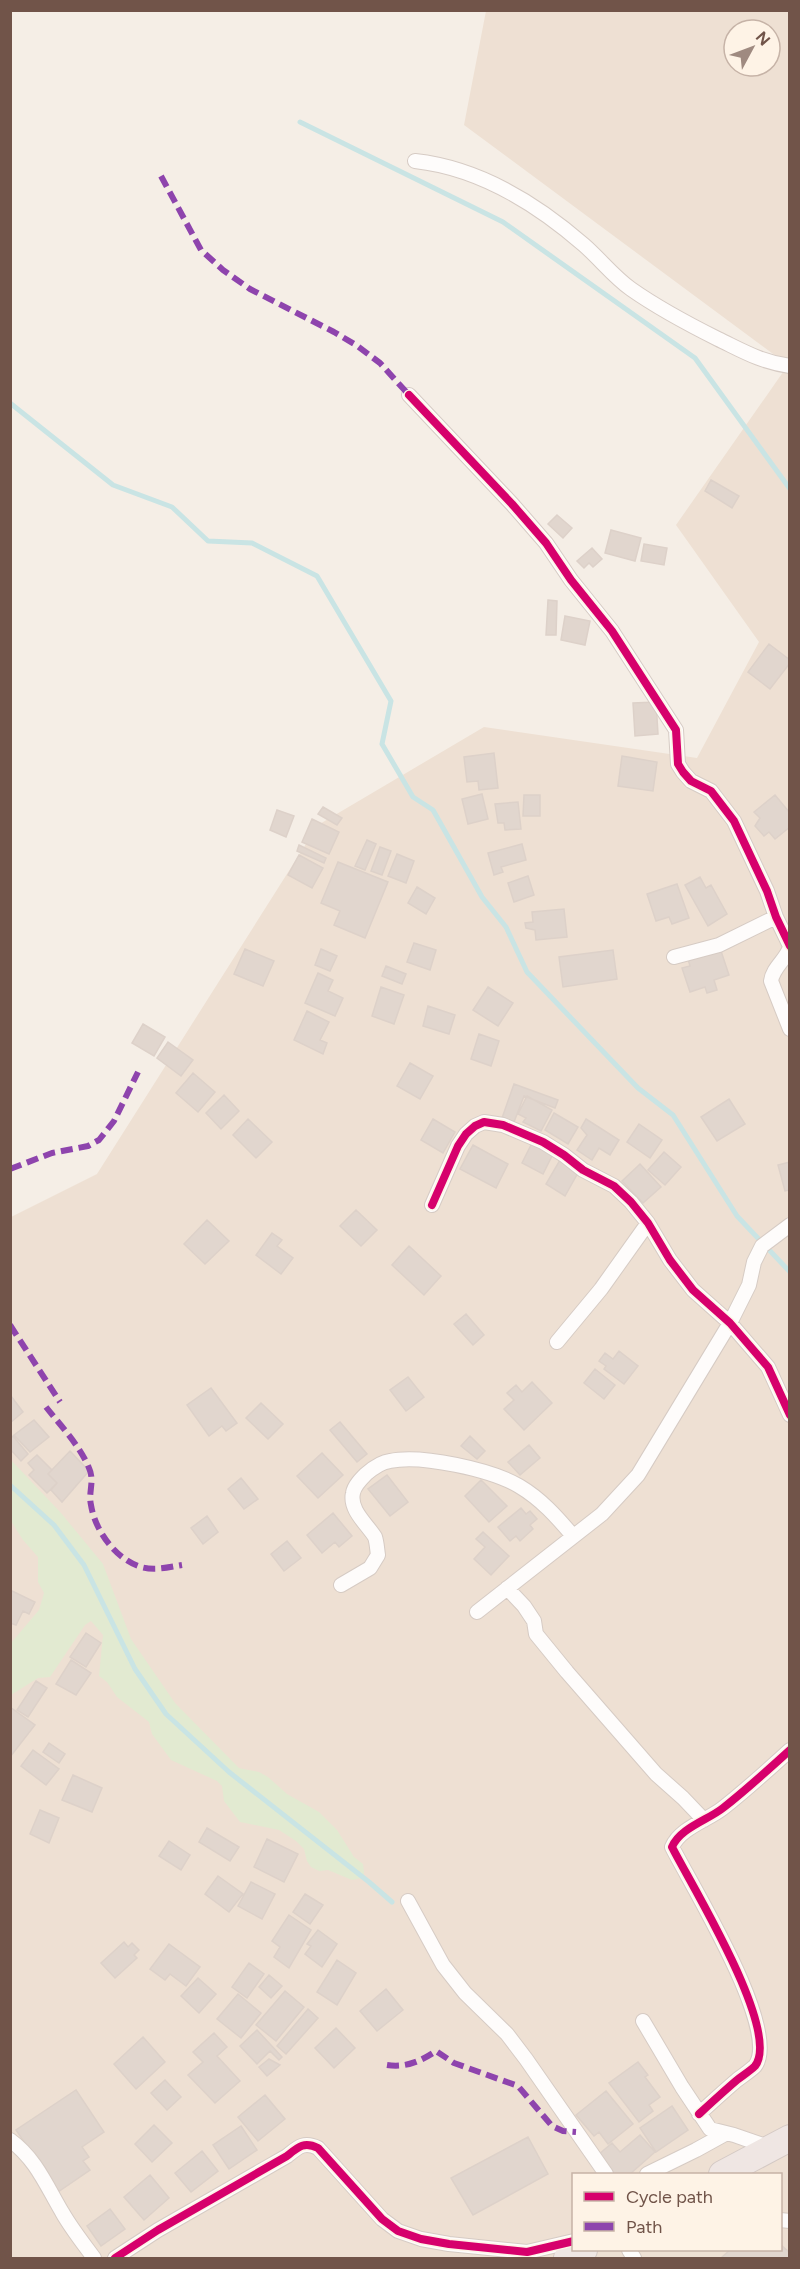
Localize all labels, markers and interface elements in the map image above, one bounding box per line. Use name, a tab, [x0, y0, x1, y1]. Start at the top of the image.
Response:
north arrow	[722, 18, 782, 78]
text: N	[752, 28, 774, 49]
legend	[572, 2173, 782, 2251]
text: Cycle path	[626, 2186, 713, 2208]
text: Path	[626, 2216, 662, 2238]

